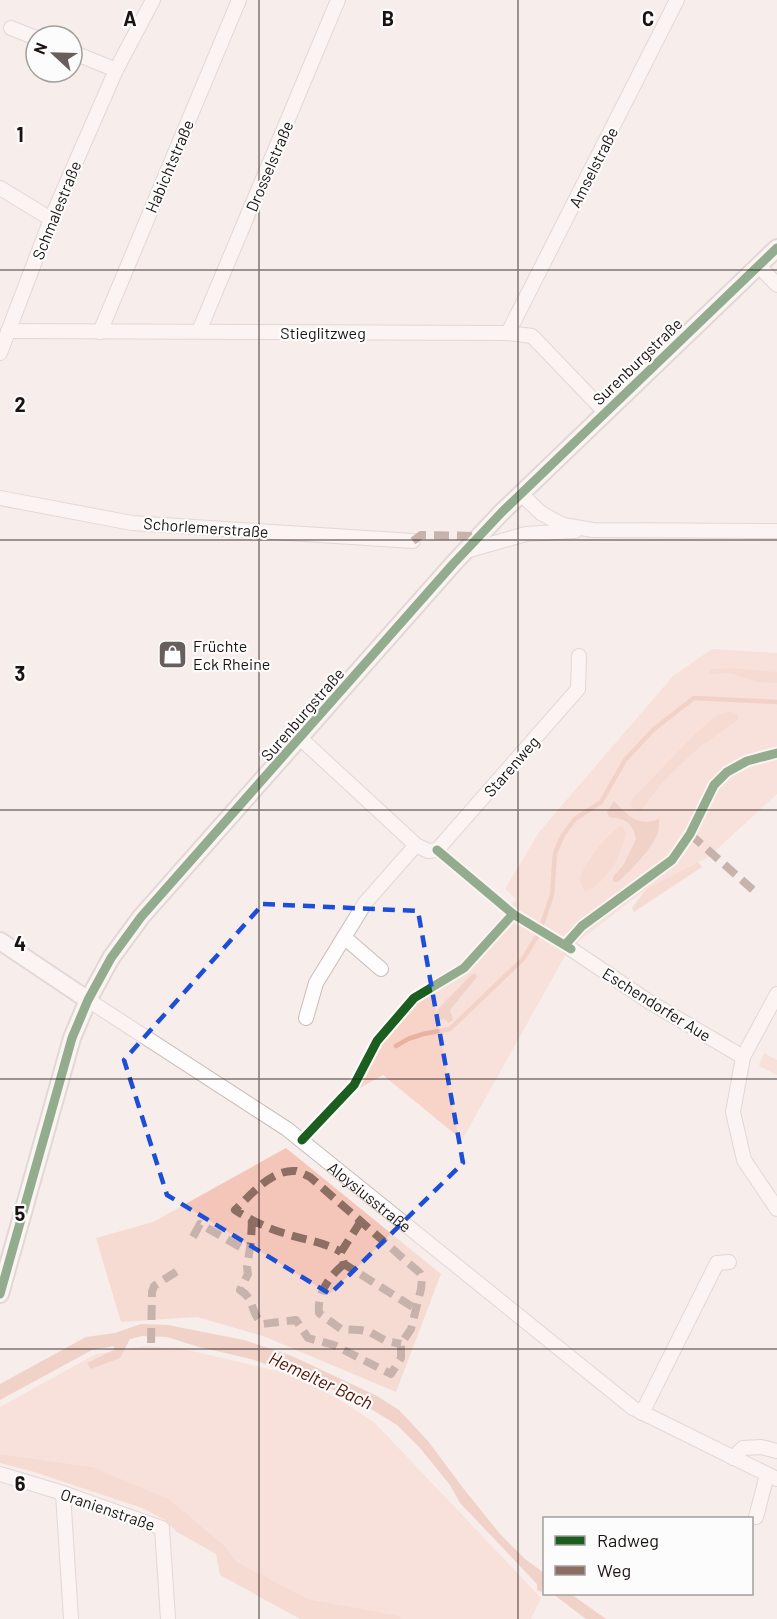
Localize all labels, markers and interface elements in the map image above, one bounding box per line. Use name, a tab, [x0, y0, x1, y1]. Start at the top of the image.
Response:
text: A	[123, 6, 137, 30]
text: B	[382, 6, 394, 30]
text: C	[642, 6, 654, 30]
north arrow	[24, 24, 84, 84]
text: N	[29, 40, 50, 57]
street label: Habichtstraße	[141, 117, 197, 215]
street label: Drosselstraße	[241, 118, 297, 214]
text: 1	[16, 122, 24, 146]
street label: Amselstraße	[565, 124, 621, 210]
street label: Schmalestraße	[28, 158, 84, 262]
street label: Surenburgstraße	[588, 313, 686, 409]
street label: Stieglitzweg	[280, 323, 366, 342]
text: 2	[14, 392, 26, 416]
street label: Schorlemerstraße	[143, 513, 269, 541]
place label: Früchte Eck Rheine	[193, 636, 270, 673]
shop icon: Früchte Eck Rheine	[156, 638, 188, 670]
text: 3	[15, 661, 25, 685]
street label: Surenburgstraße	[256, 664, 348, 764]
street label: Starenweg	[479, 732, 543, 800]
text: 4	[14, 931, 26, 955]
street label: Eschendorfer Aue	[599, 963, 715, 1045]
street label: Aloysiusstraße	[325, 1157, 416, 1235]
text: 5	[15, 1201, 26, 1225]
water label: Hemelter Bach	[265, 1346, 377, 1414]
text: 6	[15, 1471, 26, 1495]
street label: Oranienstraße	[58, 1484, 158, 1534]
legend	[543, 1517, 753, 1595]
text: Radweg	[597, 1529, 659, 1551]
text: Weg	[597, 1559, 631, 1581]

